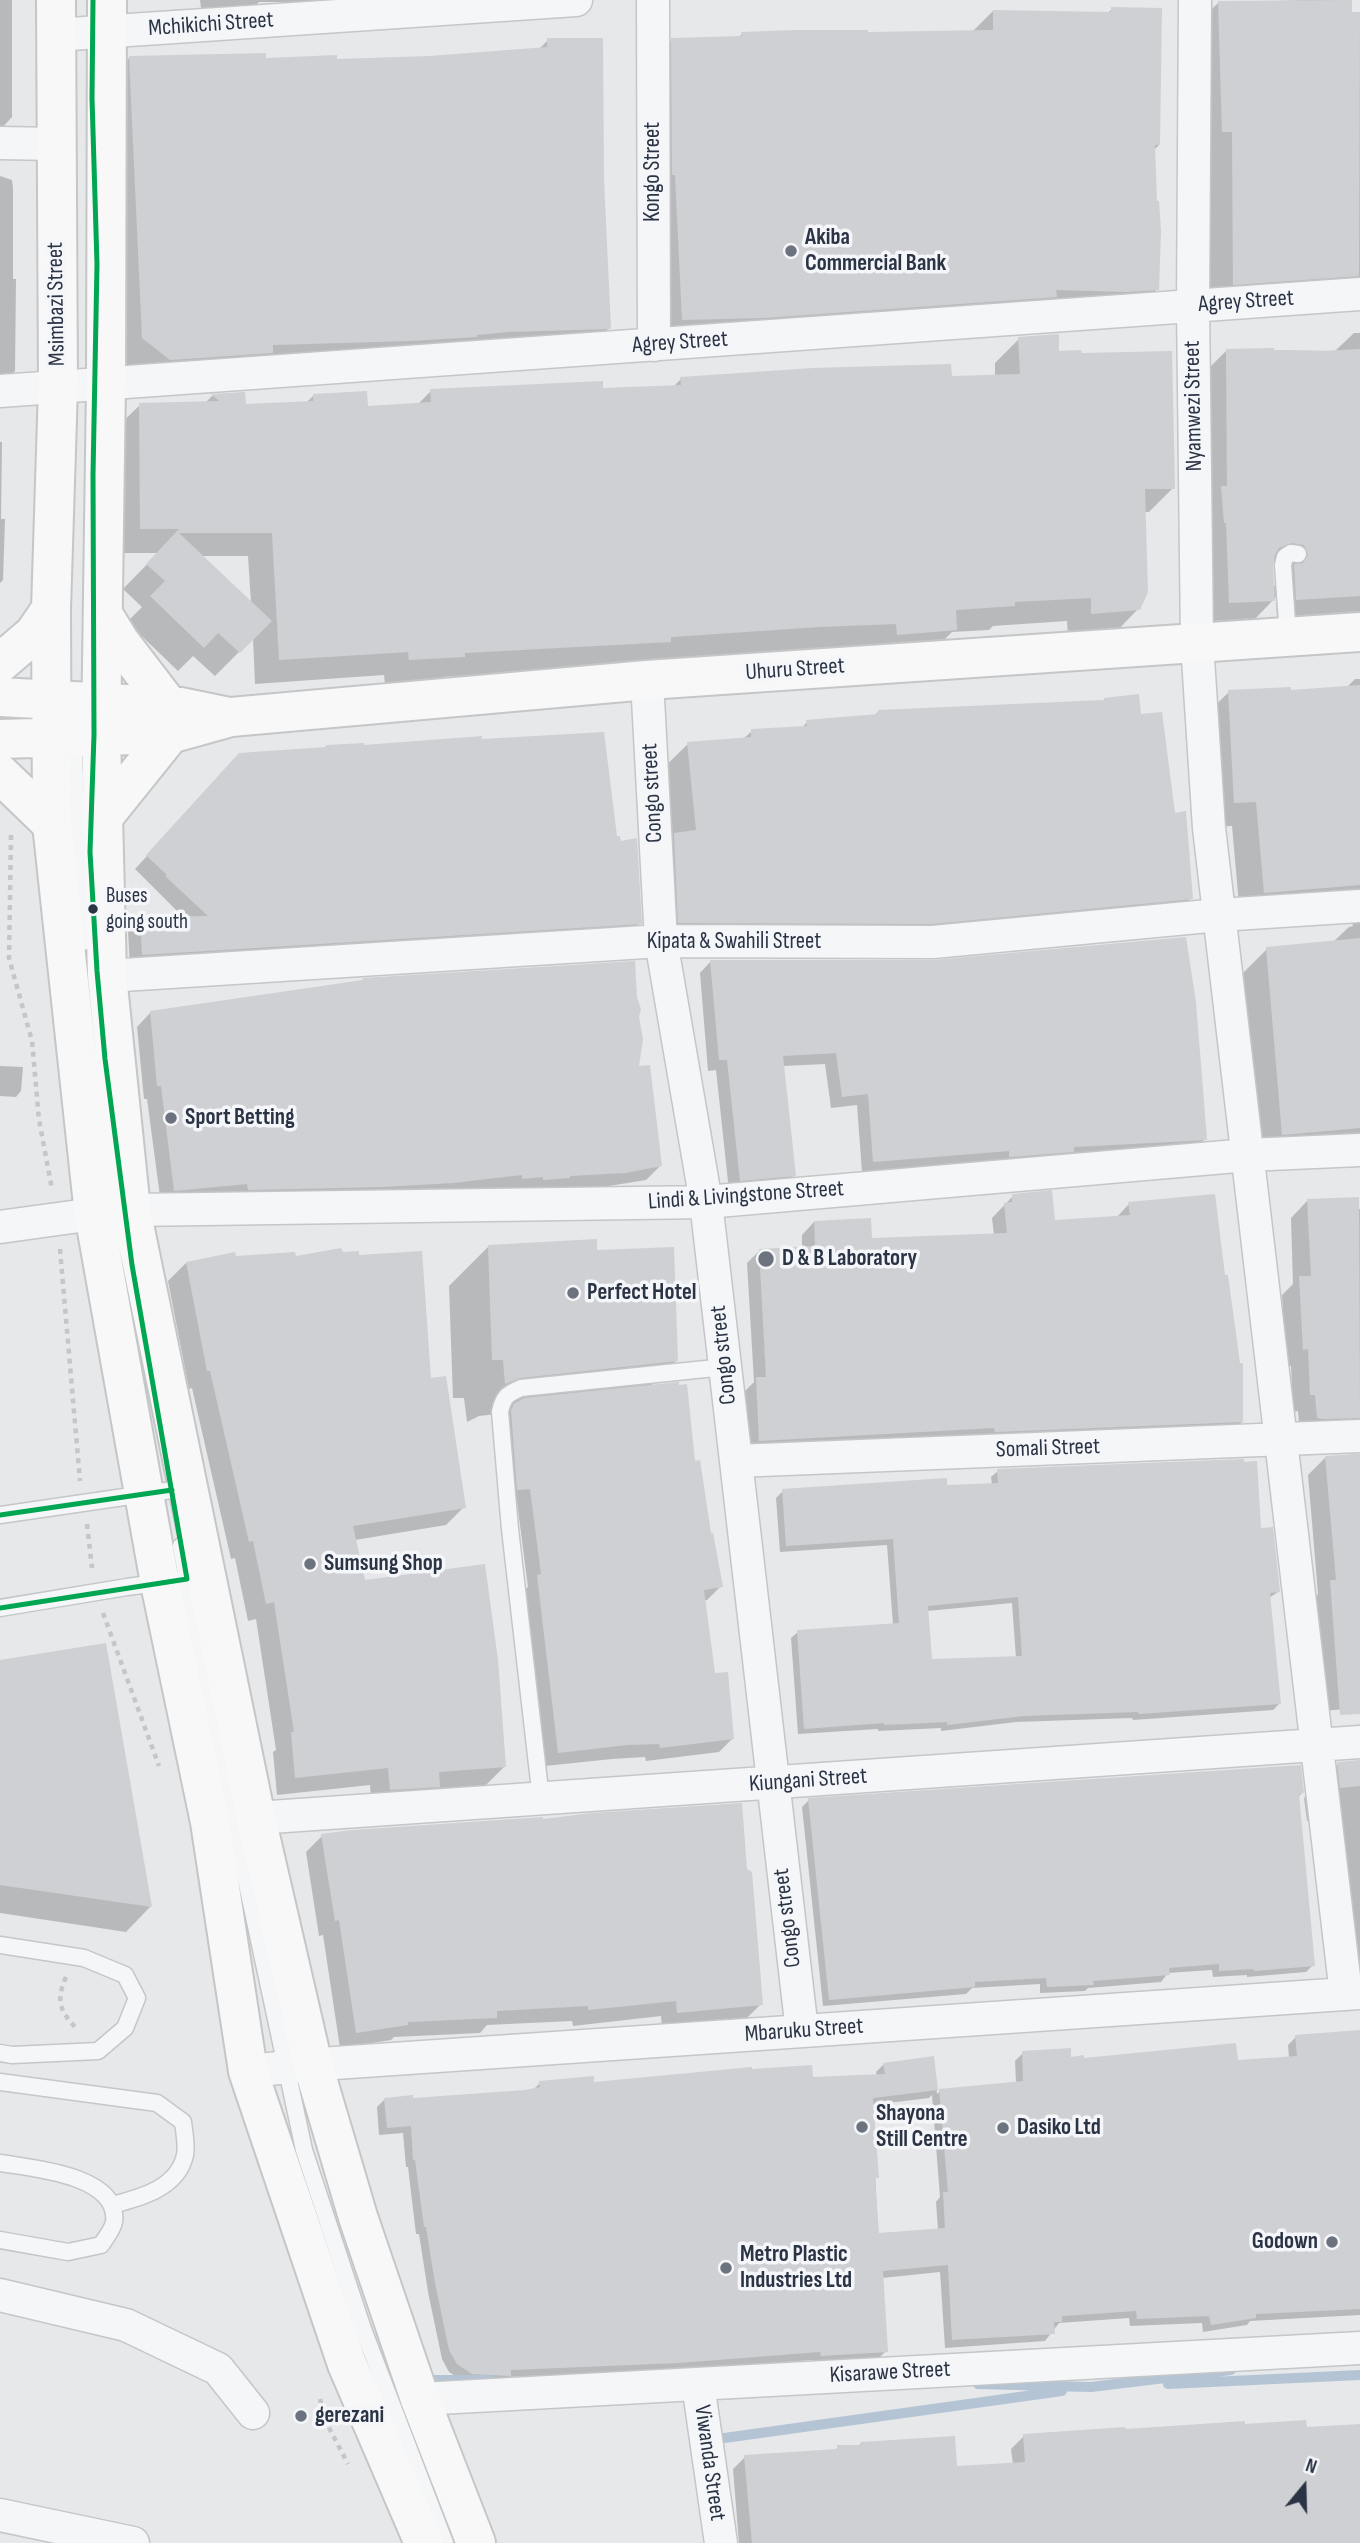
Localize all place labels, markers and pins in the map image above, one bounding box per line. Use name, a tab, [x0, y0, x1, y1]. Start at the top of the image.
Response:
place label: Akiba Commercial Bank	[805, 224, 946, 278]
marker: Akiba Commercial Bank	[783, 243, 799, 259]
place label: Buses going south	[106, 884, 188, 934]
marker: Buses going south	[86, 902, 100, 916]
place label: Sport Betting	[185, 1104, 295, 1132]
marker: Sport Betting	[163, 1110, 179, 1126]
place label: D & B Laboratory	[782, 1245, 917, 1273]
marker: D & B Laboratory	[756, 1249, 776, 1269]
place label: Perfect Hotel	[587, 1279, 696, 1307]
marker: Perfect Hotel	[565, 1285, 581, 1301]
place label: Sumsung Shop	[324, 1550, 443, 1578]
marker: Sumsung Shop	[302, 1556, 318, 1572]
place label: Shayona Still Centre	[876, 2100, 968, 2154]
place label: Dasiko Ltd	[1017, 2114, 1101, 2142]
marker: Shayona Still Centre	[854, 2119, 870, 2135]
marker: Dasiko Ltd	[995, 2120, 1011, 2136]
place label: Godown	[1252, 2228, 1318, 2256]
marker: Godown	[1324, 2234, 1340, 2250]
place label: Metro Plastic Industries Ltd	[740, 2241, 852, 2295]
marker: Metro Plastic Industries Ltd	[718, 2260, 734, 2276]
place label: gerezani	[315, 2402, 384, 2430]
marker: gerezani	[293, 2408, 309, 2424]

